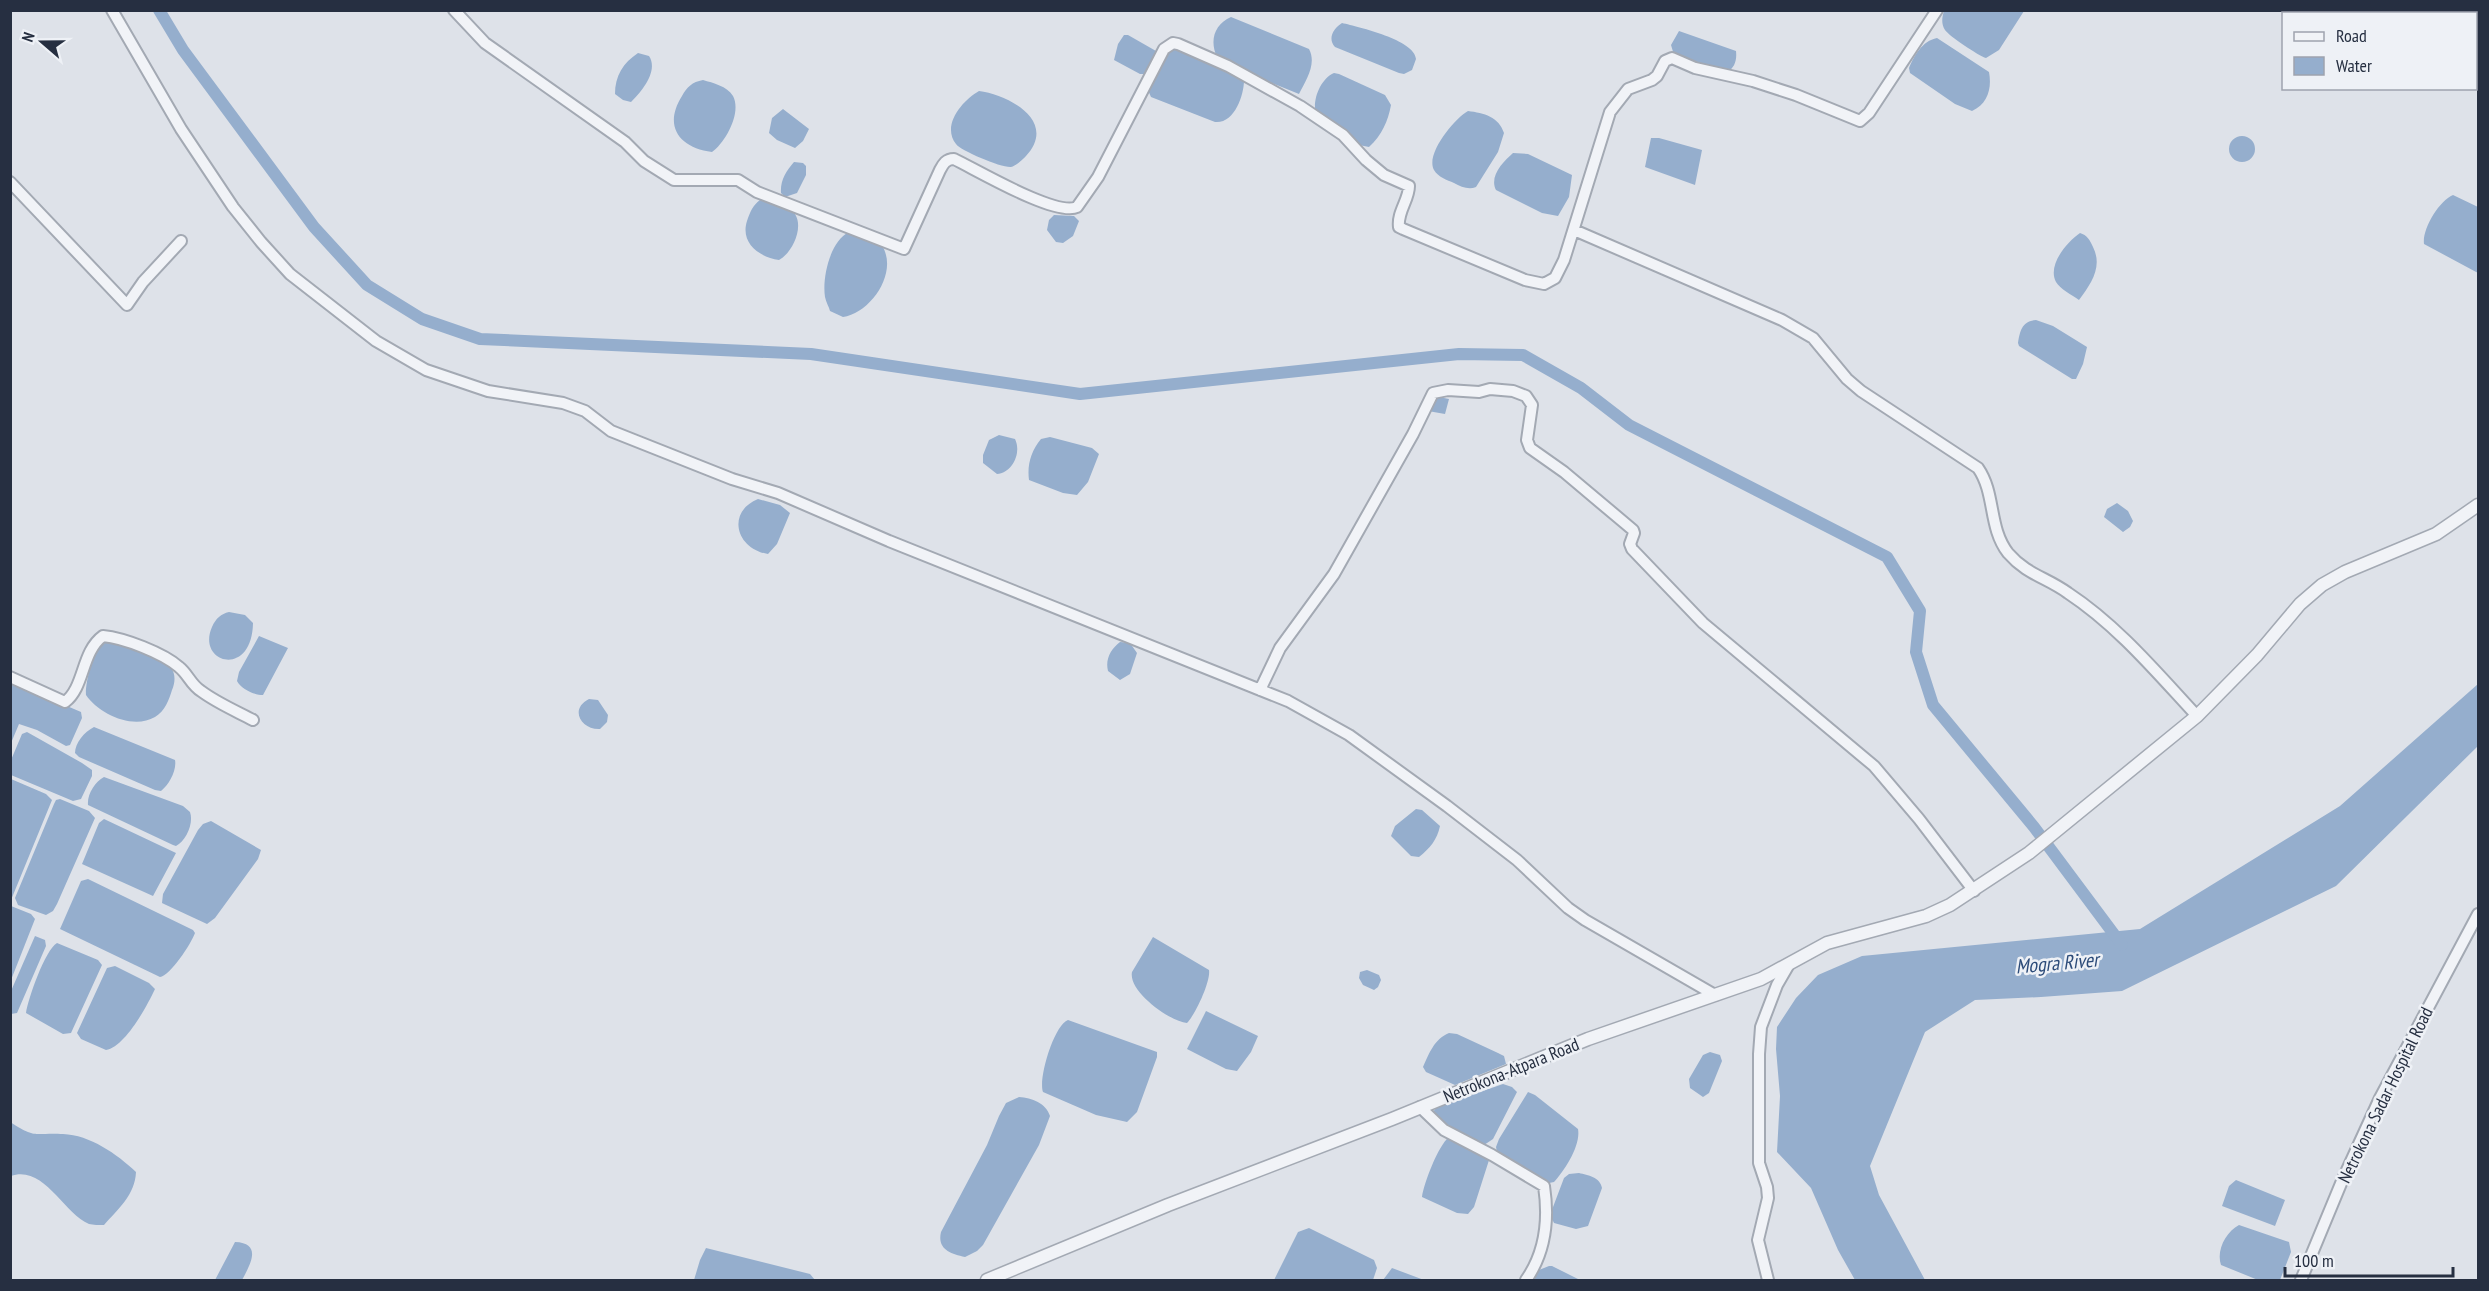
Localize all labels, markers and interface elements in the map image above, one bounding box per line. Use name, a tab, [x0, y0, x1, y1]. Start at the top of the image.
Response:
north arrow	[12, 12, 72, 72]
legend	[2282, 12, 2477, 90]
text: Road	[2336, 24, 2367, 47]
text: N	[17, 29, 39, 44]
text: Water	[2336, 54, 2372, 77]
water label: Mogra River	[2014, 946, 2102, 980]
street label: Netrokona Sadar Hospital Road	[2332, 1003, 2438, 1187]
street label: Netrokona-Atpara Road	[1440, 1032, 1582, 1108]
scale bar	[2285, 1240, 2453, 1278]
text: 100 m	[2294, 1249, 2334, 1272]

